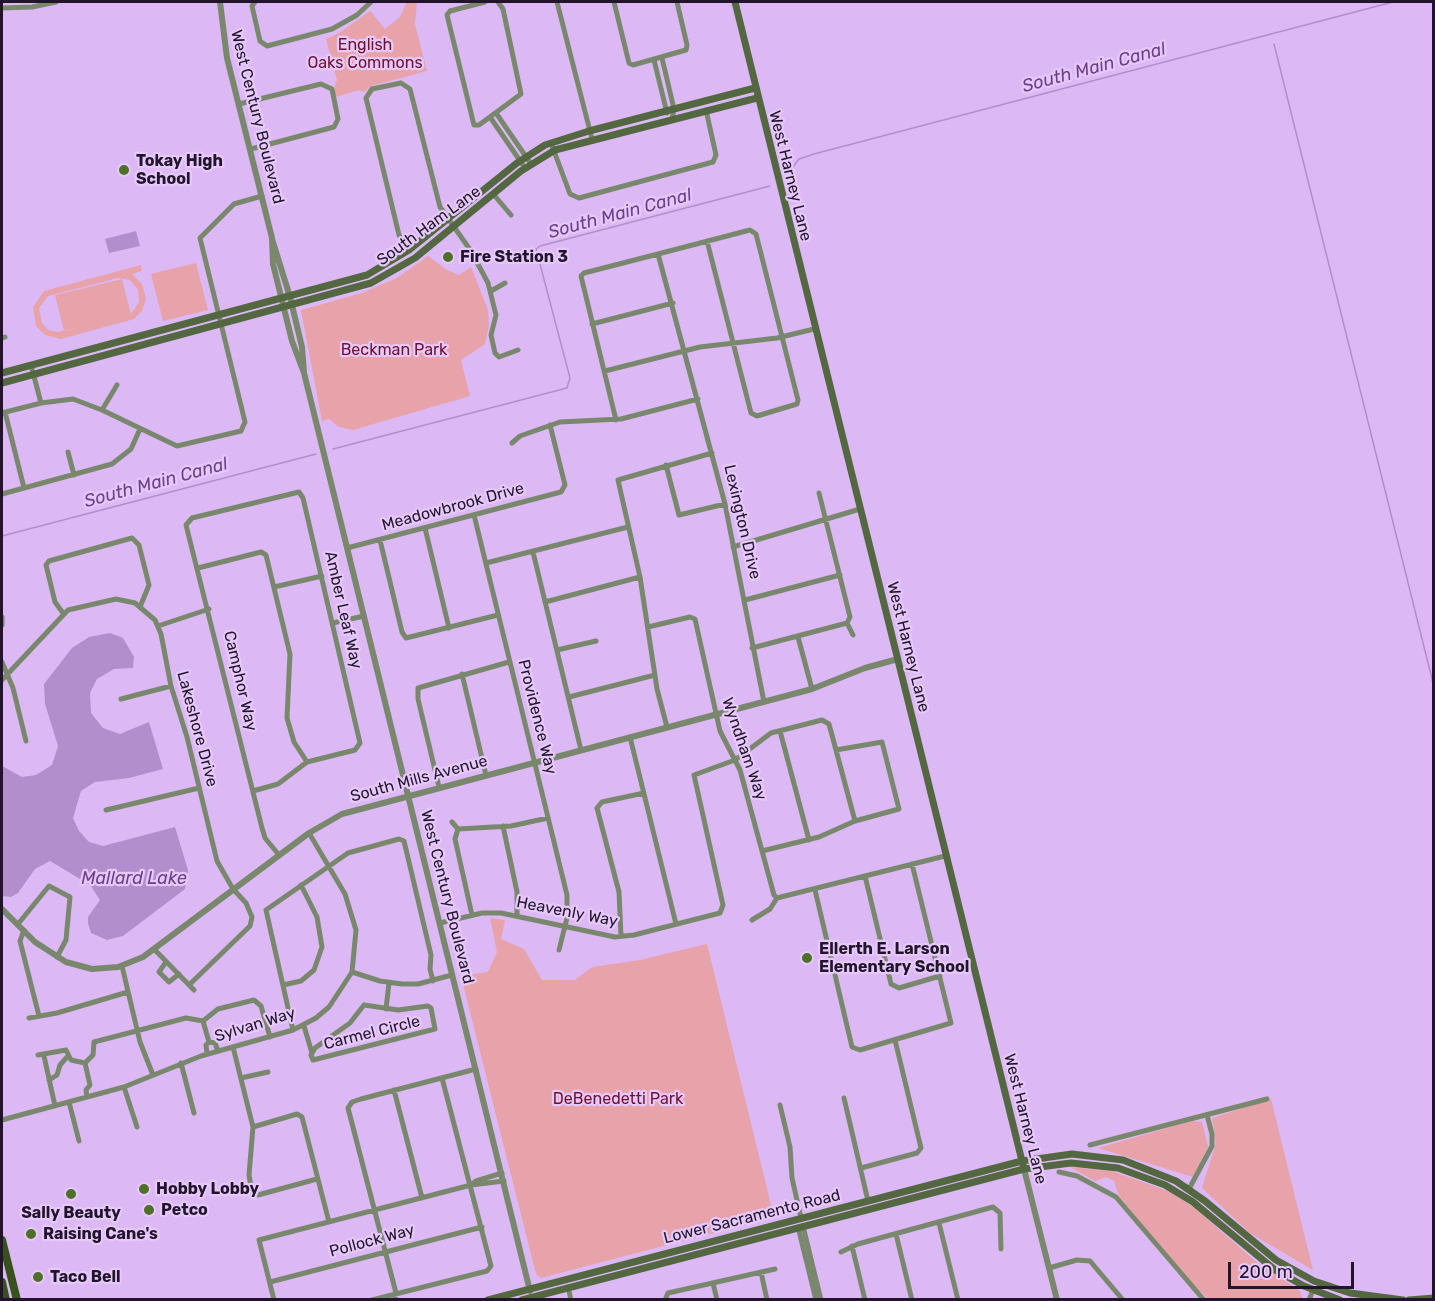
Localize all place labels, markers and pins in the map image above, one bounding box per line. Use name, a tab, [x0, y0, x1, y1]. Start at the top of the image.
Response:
place label: Tokay High School	[136, 151, 223, 189]
marker: Tokay High School	[117, 163, 131, 177]
place label: Fire Station 3	[460, 247, 568, 267]
marker: Fire Station 3	[441, 250, 455, 264]
place label: Ellerth E. Larson Elementary School	[819, 939, 969, 977]
marker: Ellerth E. Larson Elementary School	[800, 951, 814, 965]
place label: Hobby Lobby	[156, 1179, 259, 1199]
marker: Hobby Lobby	[137, 1182, 151, 1196]
marker: Sally Beauty	[64, 1187, 78, 1201]
place label: Petco	[161, 1200, 208, 1220]
place label: Sally Beauty	[21, 1203, 121, 1223]
marker: Petco	[142, 1203, 156, 1217]
place label: Raising Cane's	[43, 1224, 158, 1244]
marker: Raising Cane's	[24, 1227, 38, 1241]
place label: Taco Bell	[50, 1267, 121, 1287]
marker: Taco Bell	[31, 1270, 45, 1284]

